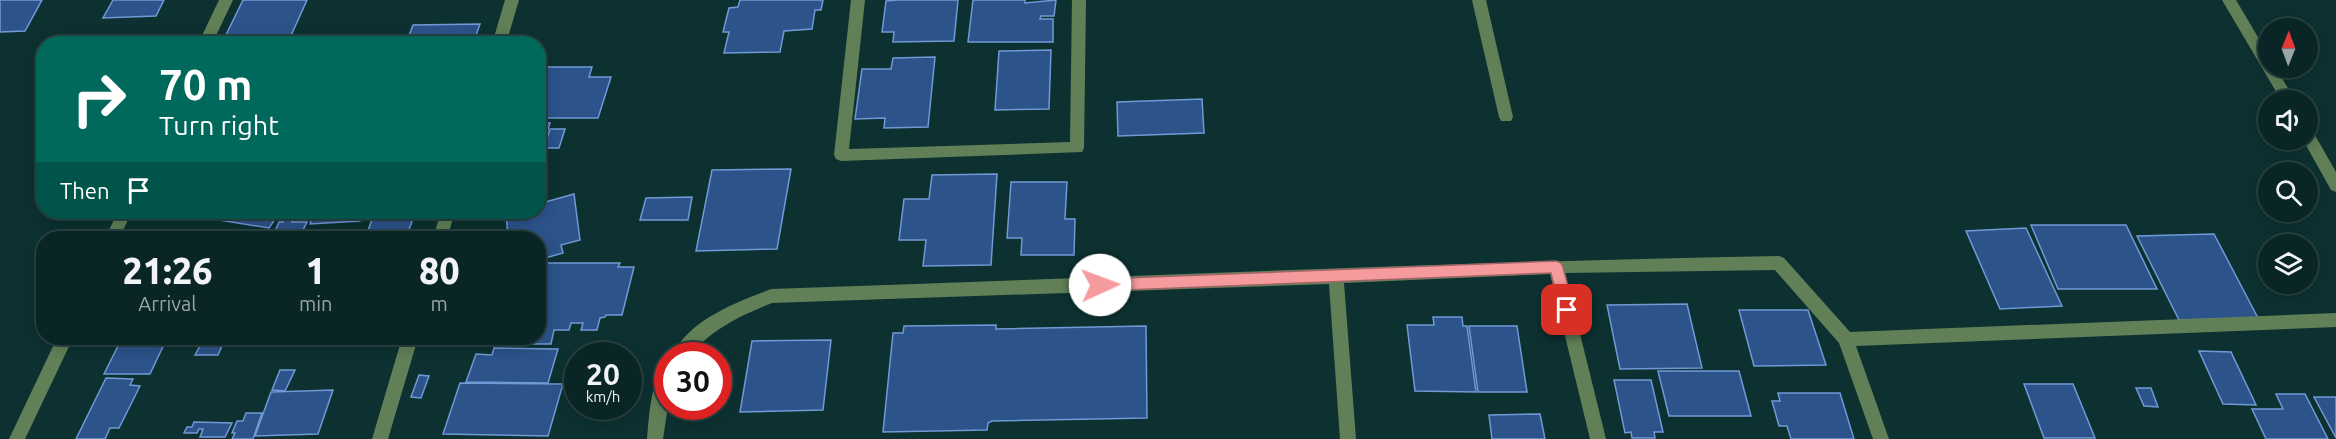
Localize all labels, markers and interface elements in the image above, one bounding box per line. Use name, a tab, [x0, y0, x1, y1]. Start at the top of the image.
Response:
north arrow	[2258, 18, 2318, 78]
map controls	[2258, 18, 2318, 294]
icon: right	[60, 60, 138, 138]
text: 70 m	[159, 61, 253, 108]
button: sound	[2258, 90, 2318, 150]
text: Turn right	[159, 110, 279, 140]
button: search	[2258, 162, 2318, 222]
icon: arrive	[122, 174, 155, 207]
text: Then	[60, 178, 110, 203]
button: layers	[2258, 234, 2318, 294]
text: 21:26	[122, 250, 213, 291]
text: 1	[306, 250, 326, 291]
text: 80	[419, 250, 460, 291]
position arrow	[1068, 253, 1132, 317]
pin	[1541, 284, 1592, 335]
text: Arrival	[138, 292, 197, 315]
text: min	[299, 292, 333, 315]
text: m	[431, 292, 448, 315]
icon: arrive	[1550, 293, 1583, 326]
speed limit sign: 30	[654, 342, 732, 420]
text: 20	[586, 357, 620, 391]
text: km/h	[586, 388, 620, 405]

